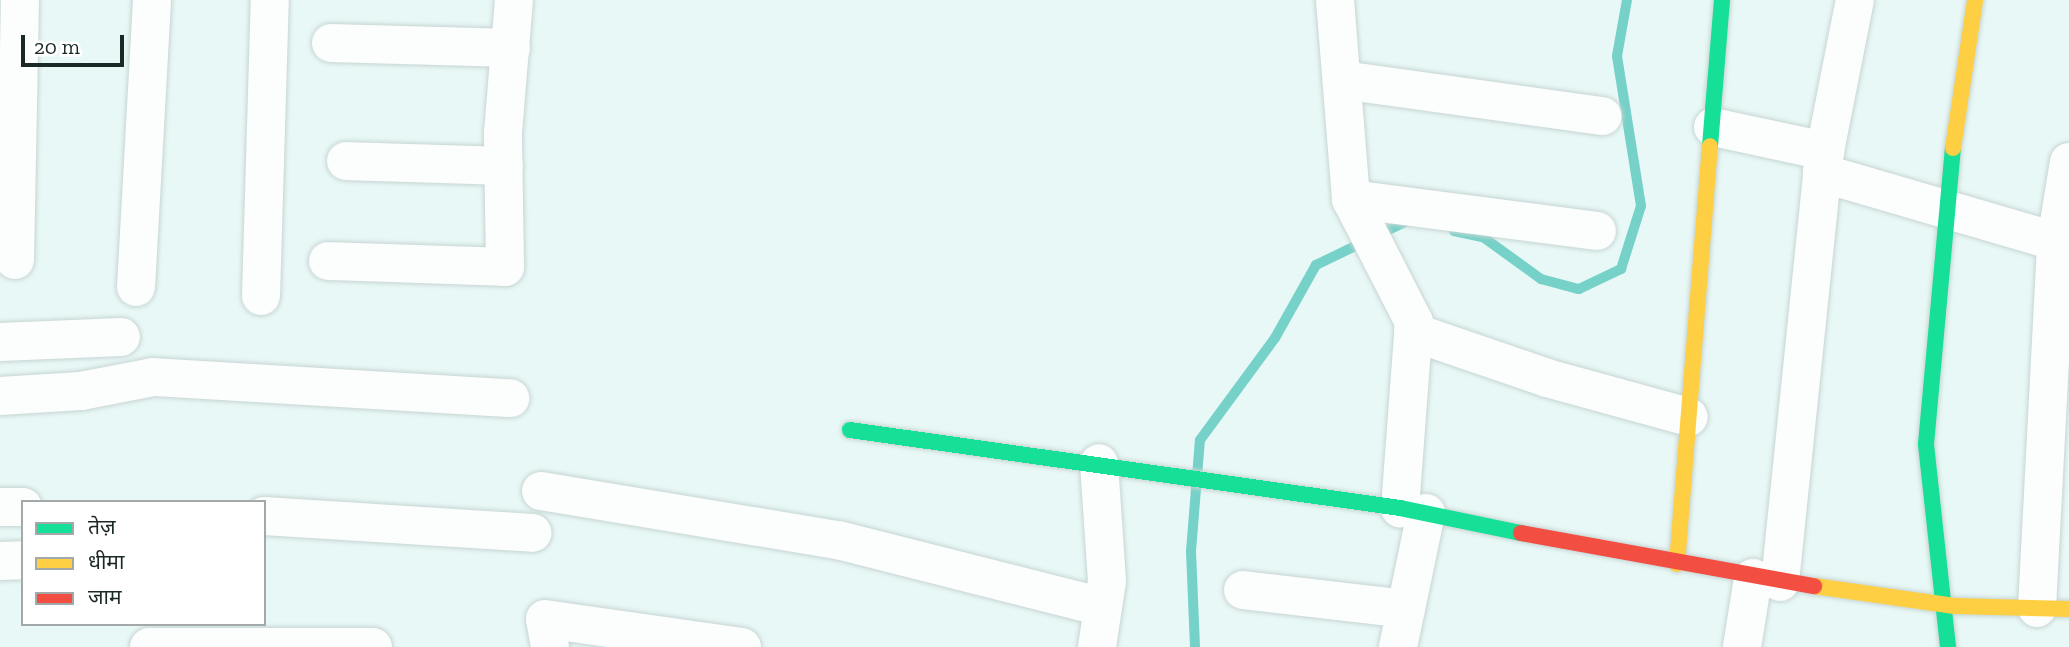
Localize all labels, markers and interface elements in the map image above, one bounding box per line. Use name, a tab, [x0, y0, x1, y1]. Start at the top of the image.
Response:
scale bar	[24, 21, 128, 65]
text: 20 m	[34, 34, 80, 59]
legend	[21, 500, 266, 626]
text: तेज़	[88, 514, 116, 539]
text: धीमा	[88, 549, 124, 574]
text: जाम	[88, 584, 122, 609]

